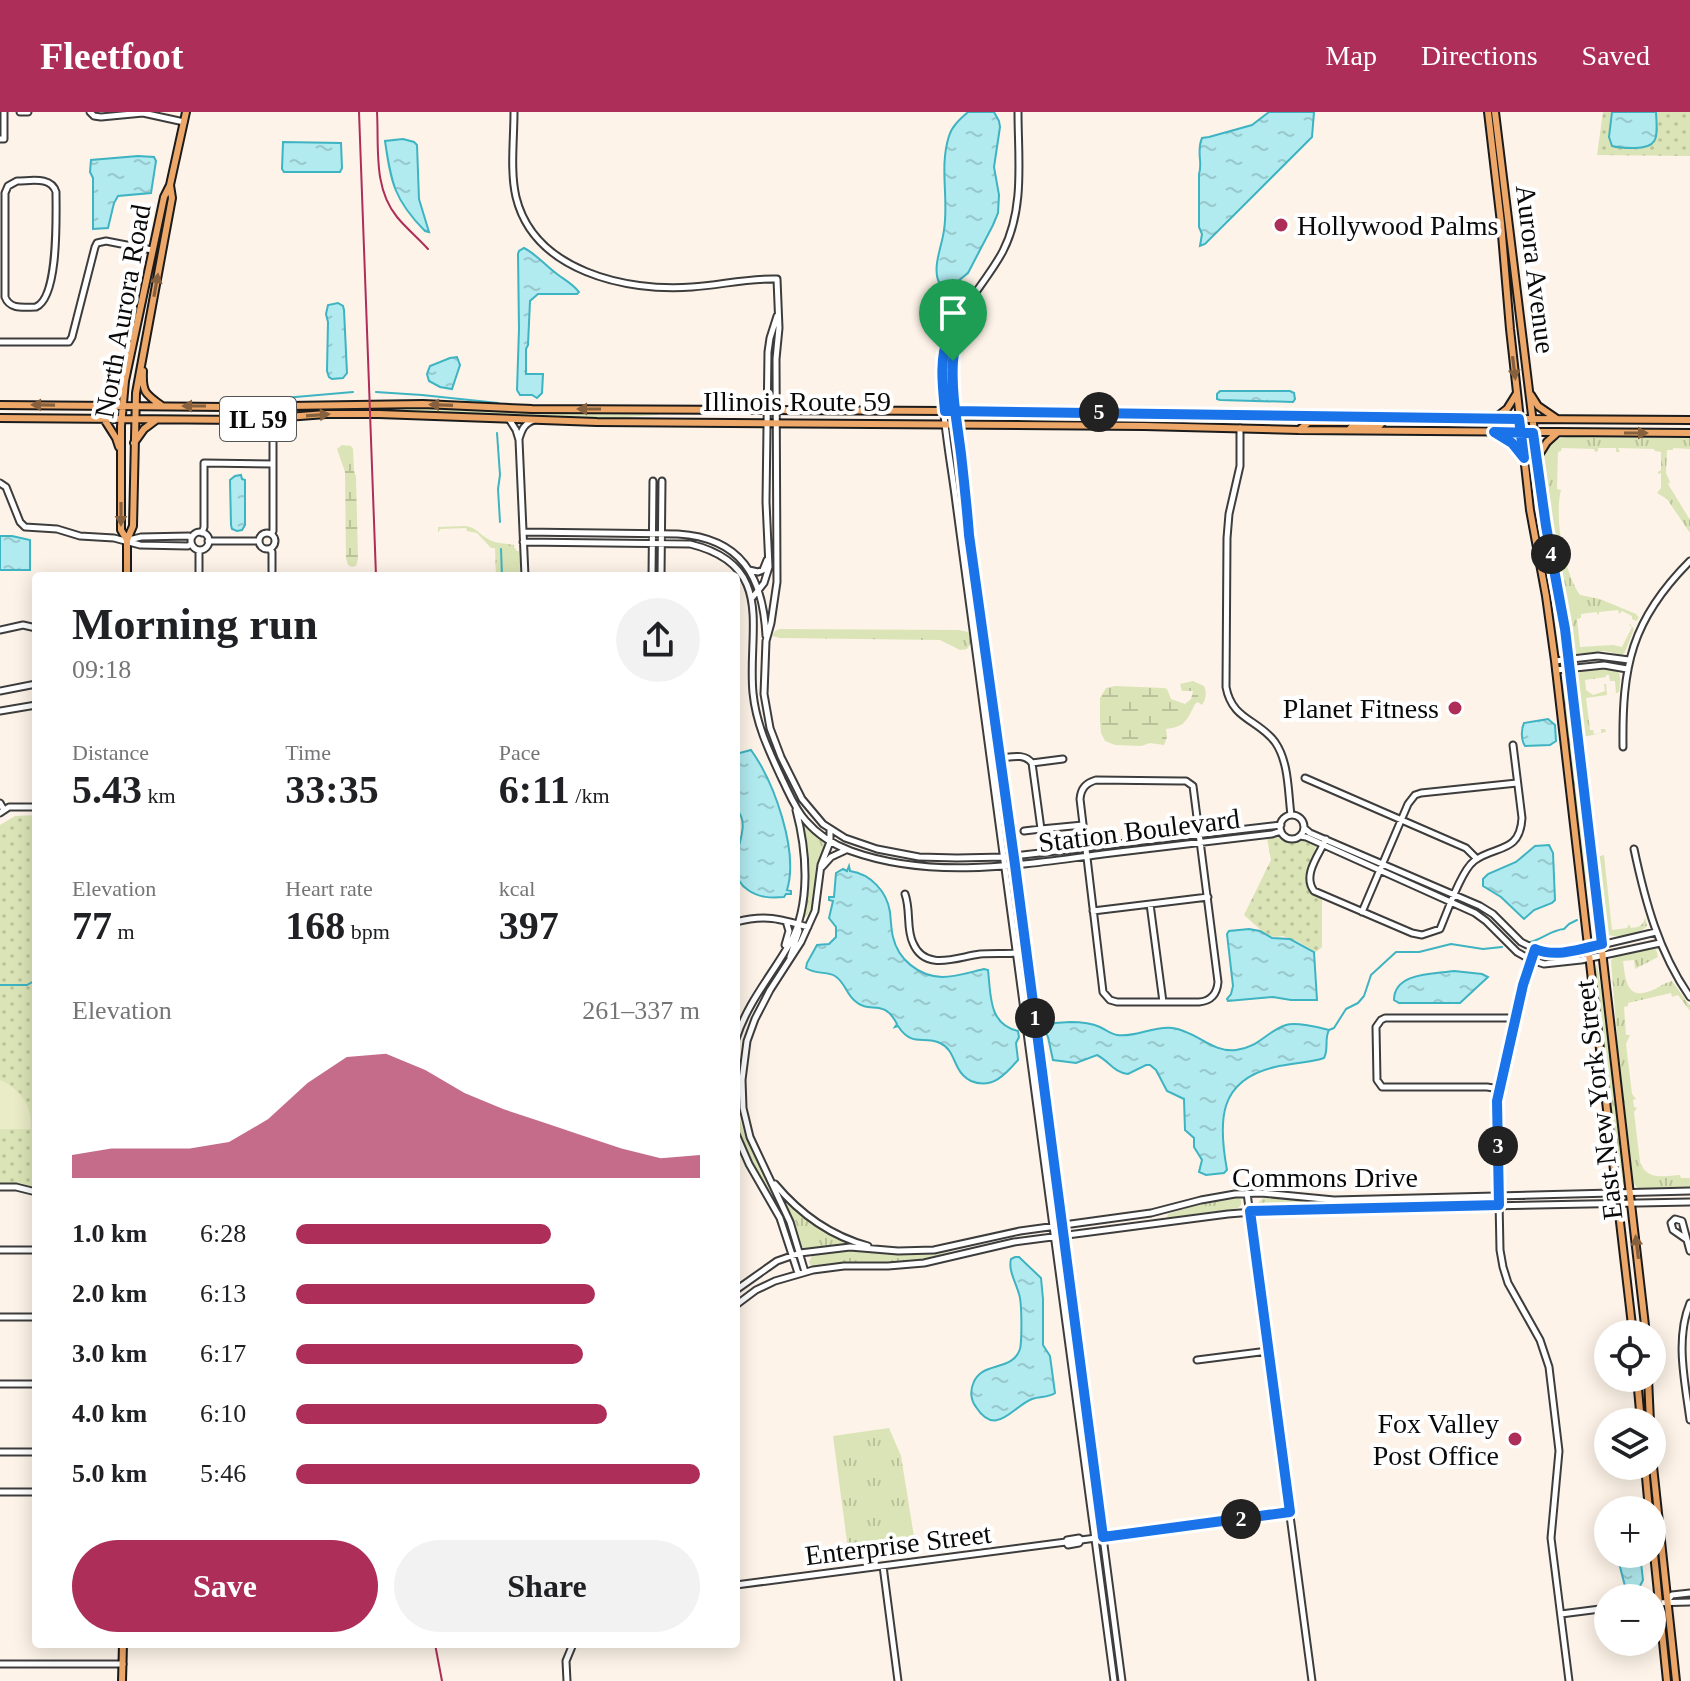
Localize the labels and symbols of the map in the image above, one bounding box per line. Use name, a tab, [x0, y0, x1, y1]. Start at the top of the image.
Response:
street label: Aurora Avenue	[1510, 183, 1561, 355]
street label: North Aurora Road	[88, 202, 157, 420]
place label: Hollywood Palms	[1297, 210, 1498, 241]
marker: Hollywood Palms	[1272, 216, 1290, 234]
one-way arrow	[150, 272, 162, 297]
pin	[919, 279, 987, 361]
one-way arrow	[1508, 356, 1521, 381]
street label: Illinois Route 59	[703, 386, 891, 417]
pin: 5	[1079, 392, 1119, 432]
road number: IL 59	[220, 397, 296, 441]
one-way arrow	[428, 398, 453, 411]
one-way arrow	[30, 399, 55, 412]
one-way arrow	[181, 400, 206, 413]
one-way arrow	[576, 403, 601, 415]
one-way arrow	[306, 408, 331, 421]
one-way arrow	[1624, 427, 1649, 439]
one-way arrow	[115, 502, 127, 527]
pin: 4	[1531, 534, 1571, 574]
place label: Planet Fitness	[1283, 693, 1439, 724]
marker: Planet Fitness	[1446, 699, 1464, 717]
street label: Station Boulevard	[1036, 803, 1242, 858]
street label: East New York Street	[1568, 978, 1629, 1221]
pin: 1	[1015, 998, 1055, 1038]
pin: 3	[1478, 1126, 1518, 1166]
street label: Commons Drive	[1232, 1162, 1418, 1193]
one-way arrow	[1631, 1234, 1644, 1259]
place label: Fox Valley Post Office	[1373, 1408, 1499, 1471]
marker: Fox Valley Post Office	[1506, 1430, 1524, 1448]
pin: 2	[1221, 1499, 1261, 1539]
street label: Enterprise Street	[803, 1518, 993, 1571]

